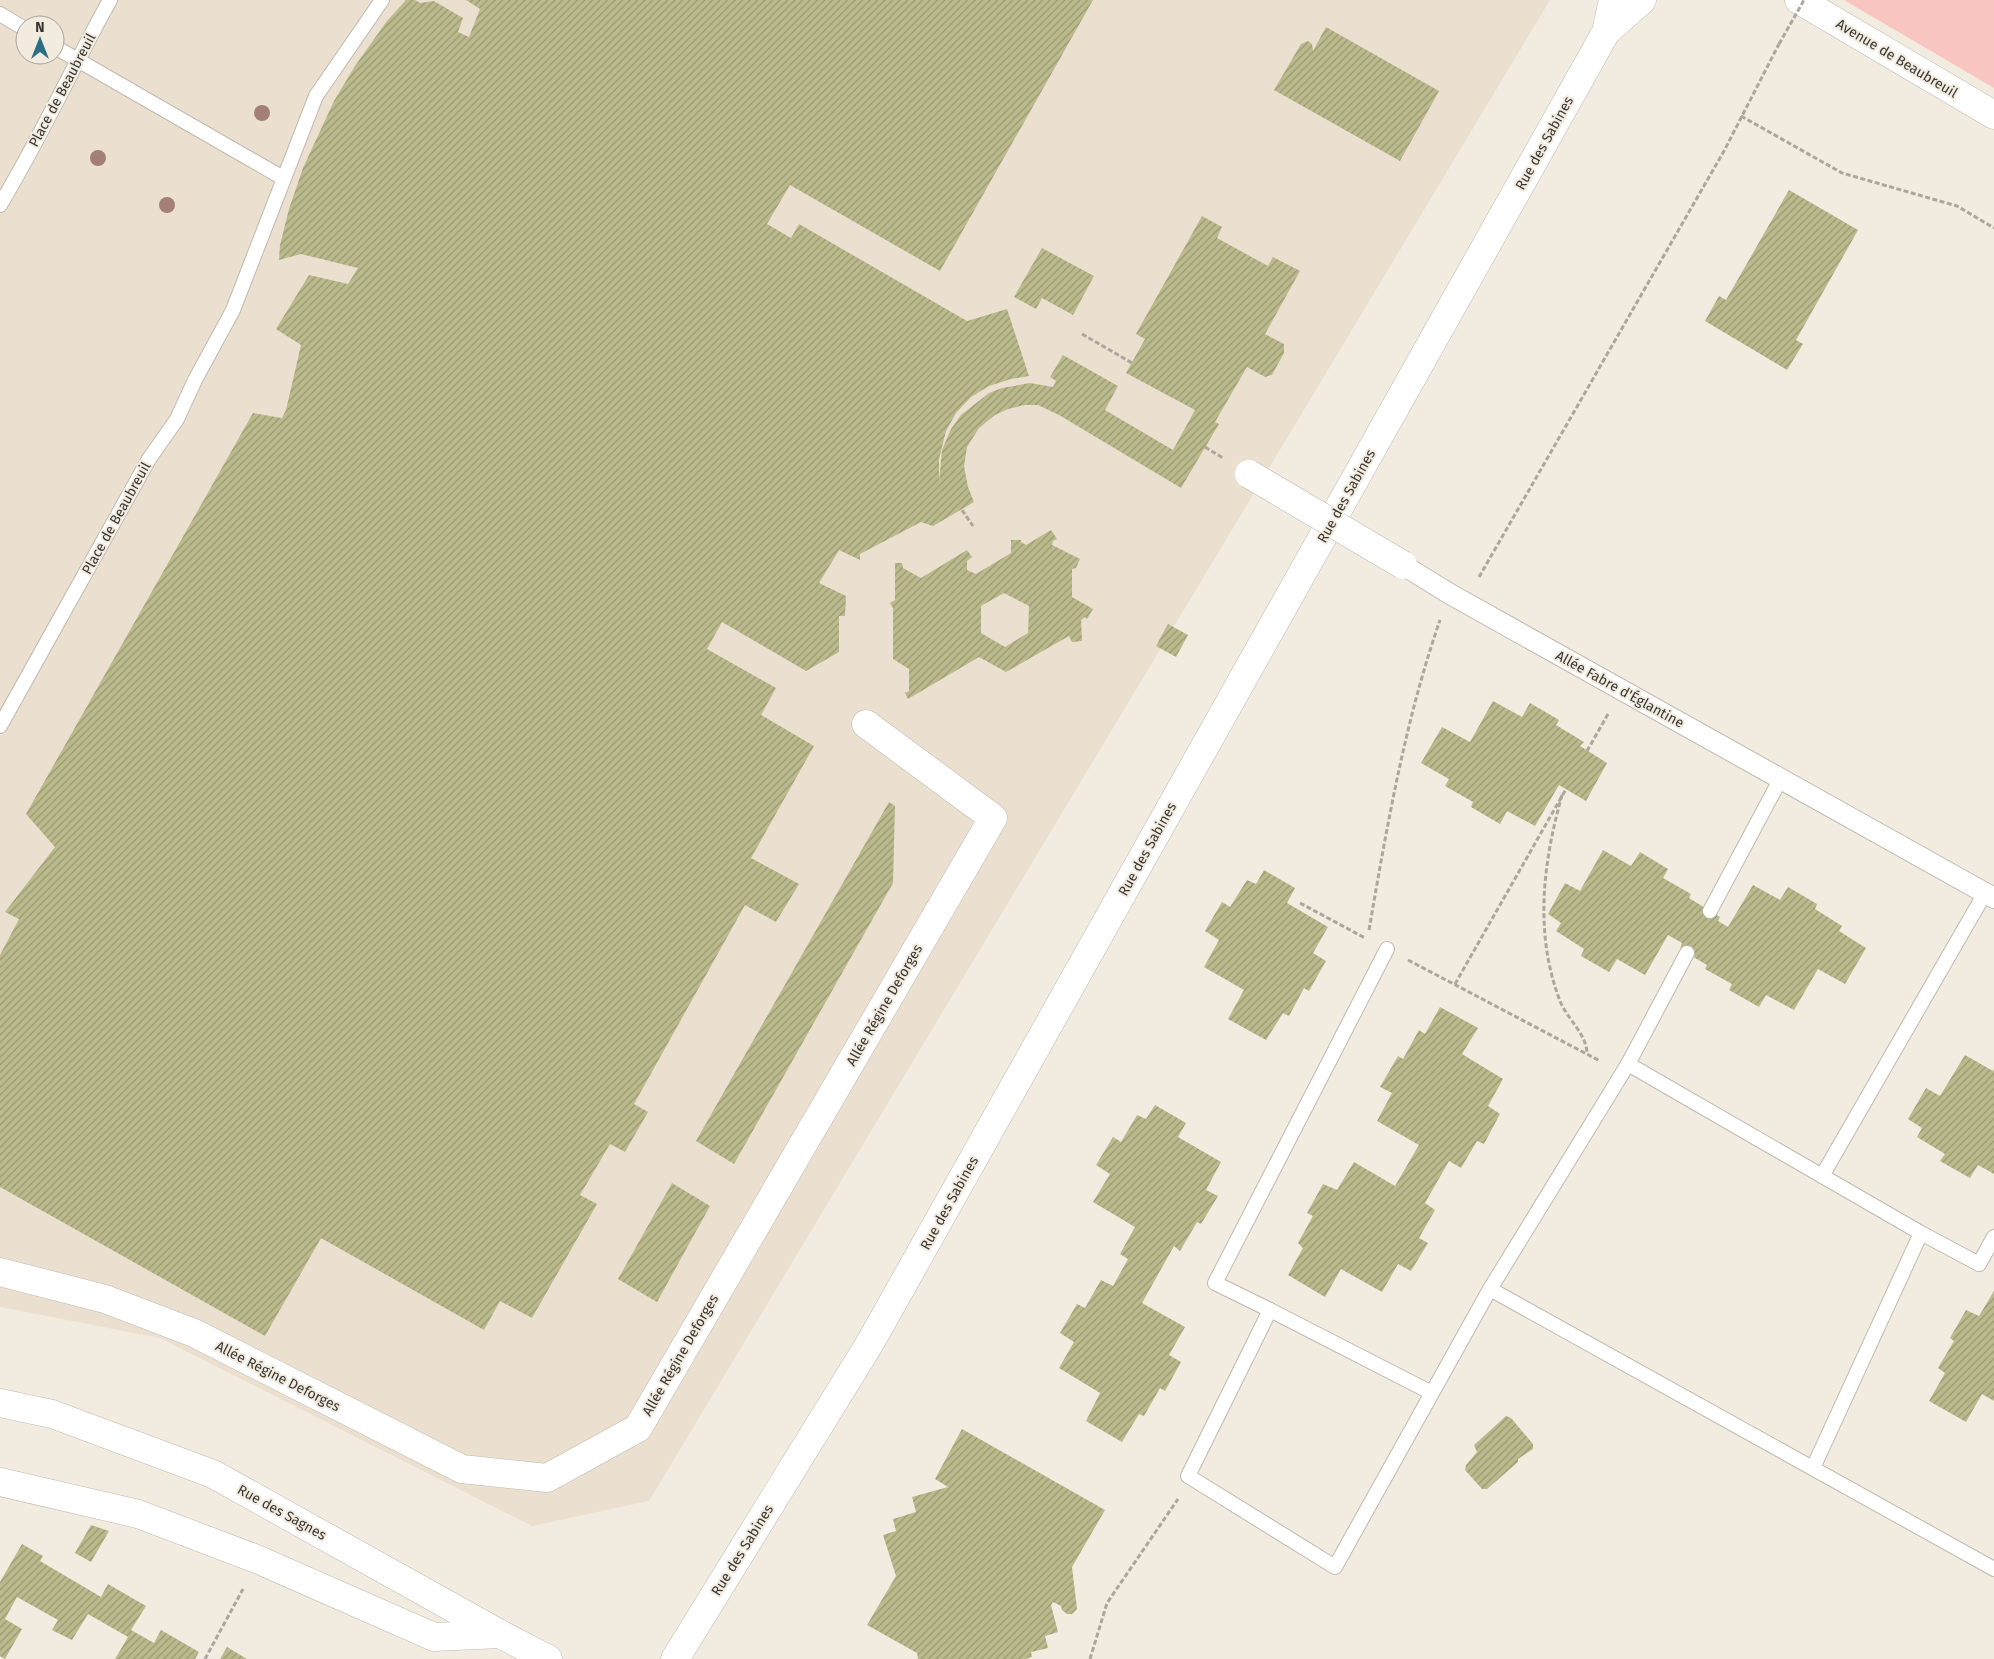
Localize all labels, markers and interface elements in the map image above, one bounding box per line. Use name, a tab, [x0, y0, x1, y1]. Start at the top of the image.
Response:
north arrow	[15, 15, 65, 65]
street label: Avenue de Beaubreuil	[1833, 15, 1961, 101]
text: N	[35, 19, 45, 36]
street label: Place de Beaubreuil	[25, 31, 100, 150]
street label: Rue des Sabines	[1512, 93, 1577, 193]
street label: Rue des Sabines	[1314, 446, 1379, 546]
street label: Place de Beaubreuil	[78, 459, 154, 577]
street label: Allée Fabre d'Églantine	[1553, 646, 1687, 732]
street label: Rue des Sabines	[1115, 799, 1180, 899]
street label: Allée Régine Deforges	[843, 941, 926, 1069]
street label: Rue des Sabines	[917, 1153, 982, 1253]
street label: Allée Régine Deforges	[639, 1291, 722, 1419]
street label: Allée Régine Deforges	[213, 1338, 343, 1415]
street label: Rue des Sagnes	[234, 1481, 330, 1544]
street label: Rue des Sabines	[708, 1501, 777, 1599]

